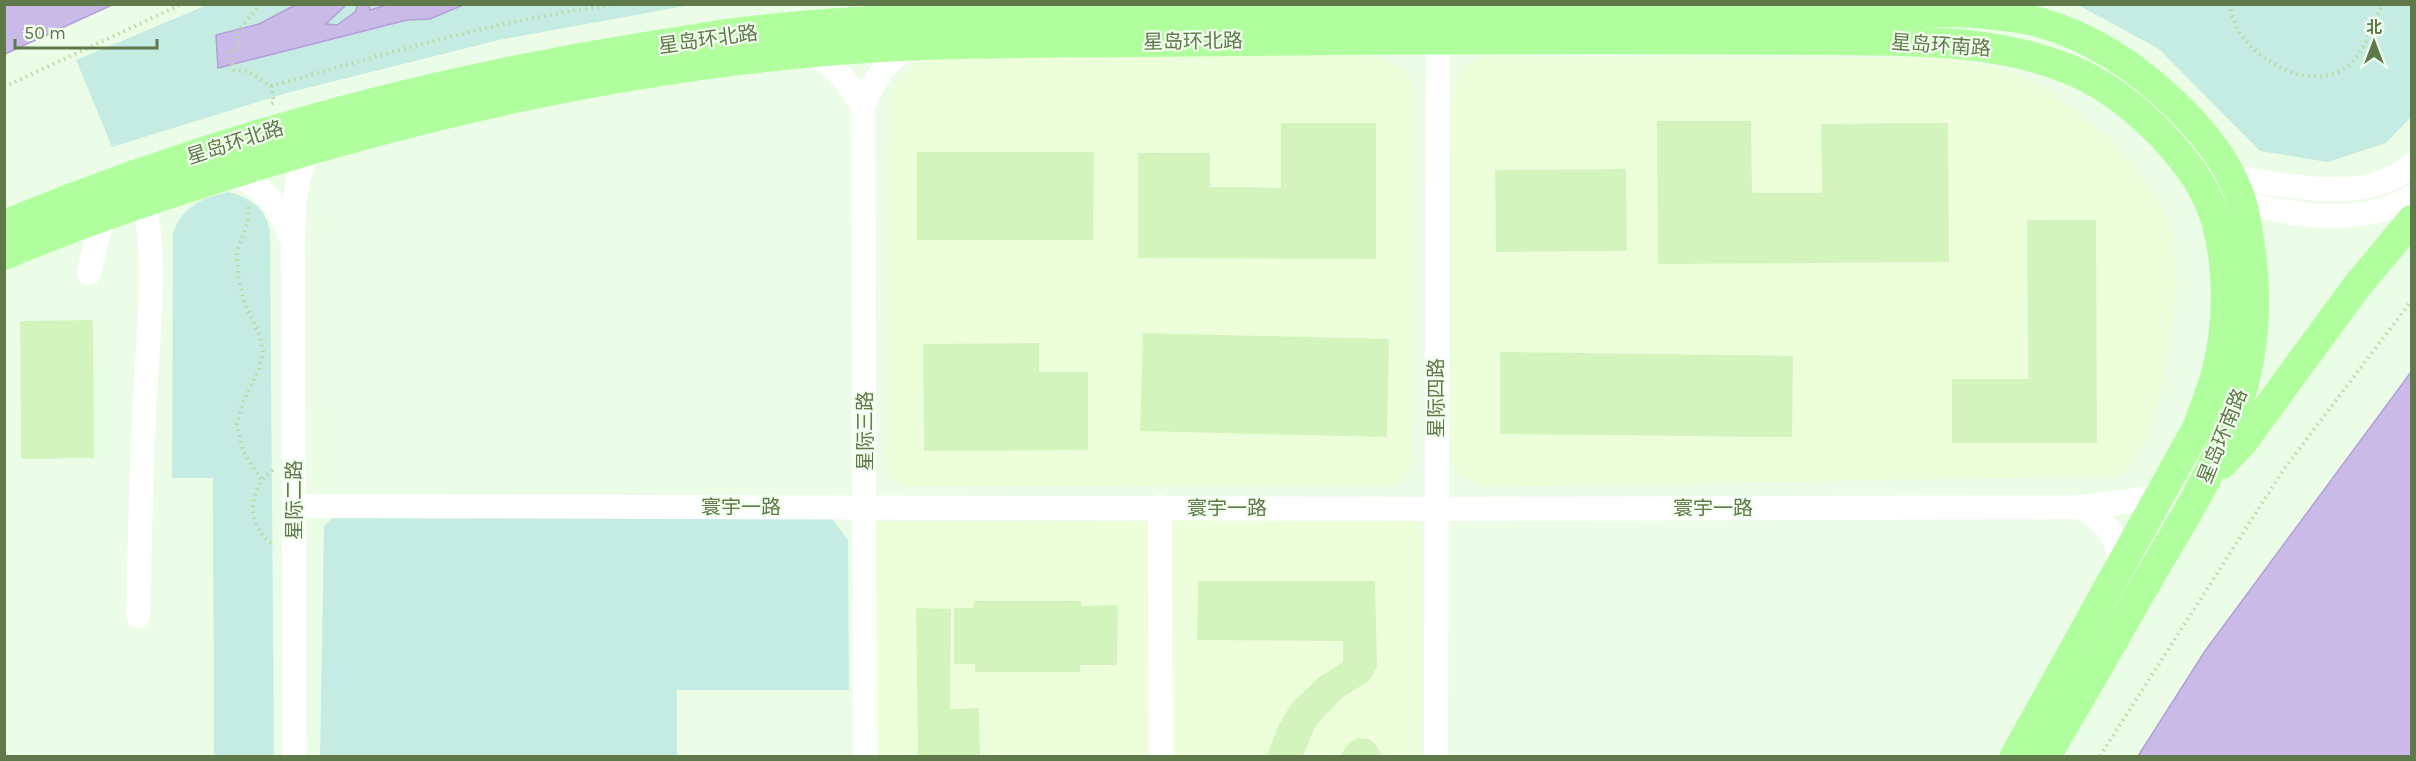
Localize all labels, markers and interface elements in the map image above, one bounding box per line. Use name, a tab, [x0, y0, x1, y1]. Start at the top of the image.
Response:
scale bar	[15, 12, 158, 50]
north arrow	[2344, 12, 2404, 72]
text: 北	[2366, 18, 2382, 37]
street label: 星岛环北路	[657, 21, 759, 58]
text: 50 m	[24, 22, 66, 44]
street label: 星岛环北路	[1143, 29, 1243, 54]
street label: 星岛环南路	[1890, 31, 1992, 60]
street label: 星岛环北路	[184, 116, 286, 169]
street label: 星际四路	[1425, 358, 1448, 438]
street label: 星岛环南路	[2193, 386, 2252, 487]
street label: 星际三路	[854, 391, 877, 471]
street label: 星际二路	[283, 460, 306, 540]
street label: 寰宇一路	[701, 496, 781, 519]
street label: 寰宇一路	[1187, 497, 1267, 520]
street label: 寰宇一路	[1673, 497, 1753, 520]

